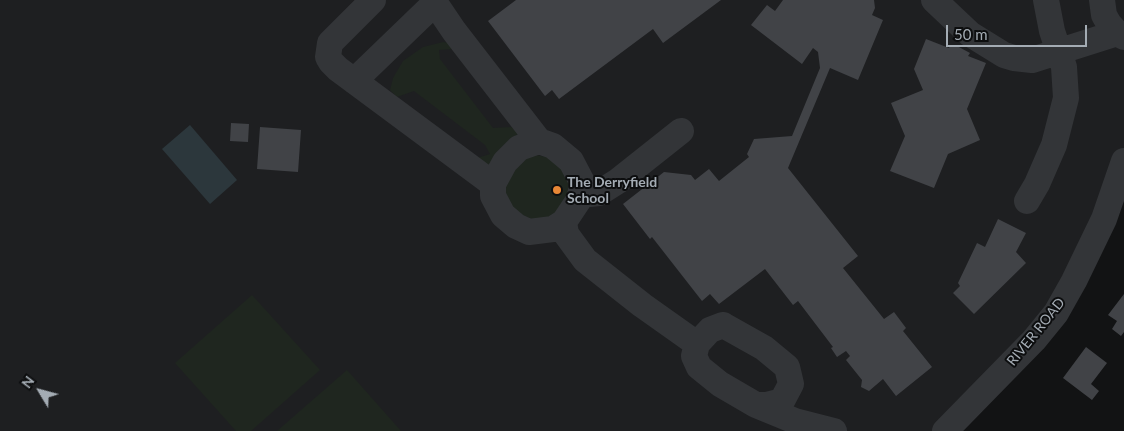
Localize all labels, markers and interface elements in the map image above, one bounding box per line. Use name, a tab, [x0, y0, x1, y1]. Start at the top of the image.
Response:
scale bar	[949, 15, 1090, 47]
text: 50 m	[954, 25, 988, 43]
place label: The Derryfield School	[567, 174, 657, 206]
marker: The Derryfield School	[551, 184, 563, 196]
street label: RIVER ROAD	[1004, 295, 1068, 369]
north arrow	[15, 366, 65, 416]
text: N	[18, 372, 38, 391]

